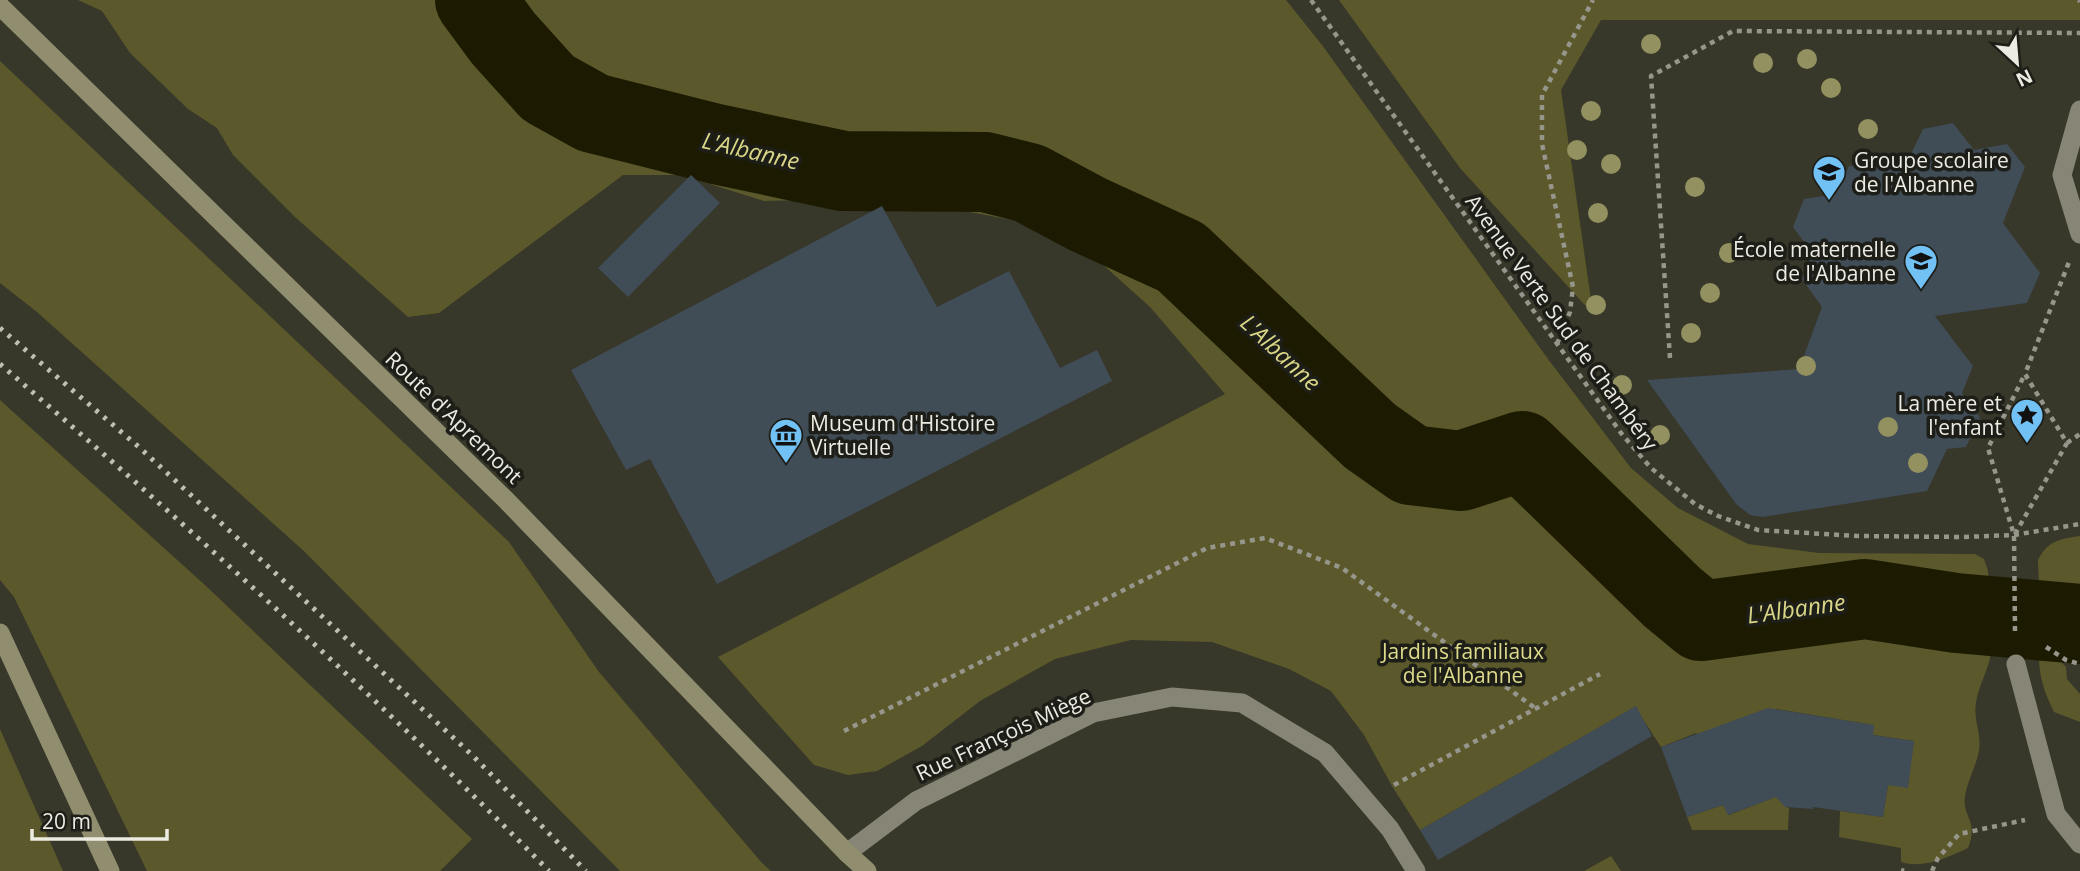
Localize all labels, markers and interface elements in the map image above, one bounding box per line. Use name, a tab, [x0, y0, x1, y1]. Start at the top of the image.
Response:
north arrow	[1982, 28, 2052, 98]
text: N	[2012, 63, 2037, 93]
water label: L'Albanne	[699, 123, 803, 177]
place label: Groupe scolaire de l'Albanne	[1854, 146, 2009, 198]
school or university icon: Groupe scolaire de l'Albanne	[1810, 153, 1848, 202]
street label: Avenue Verte Sud de Chambéry	[1460, 188, 1665, 456]
place label: École maternelle de l'Albanne	[1733, 235, 1896, 287]
school or university icon: École maternelle de l'Albanne	[1902, 242, 1940, 291]
water label: L'Albanne	[1234, 307, 1328, 397]
street label: Route d'Apremont	[380, 345, 528, 489]
place label: La mère et l'enfant	[1898, 389, 2002, 441]
place icon: La mère et l'enfant	[2008, 396, 2046, 445]
place label: Museum d'Histoire Virtuelle	[810, 409, 995, 461]
museum icon: Museum d'Histoire Virtuelle	[767, 416, 805, 465]
water label: L'Albanne	[1745, 585, 1847, 631]
park label: Jardins familiaux de l'Albanne	[1380, 637, 1544, 689]
street label: Rue François Miège	[911, 681, 1095, 787]
scale bar	[32, 798, 166, 842]
text: 20 m	[42, 807, 91, 835]

